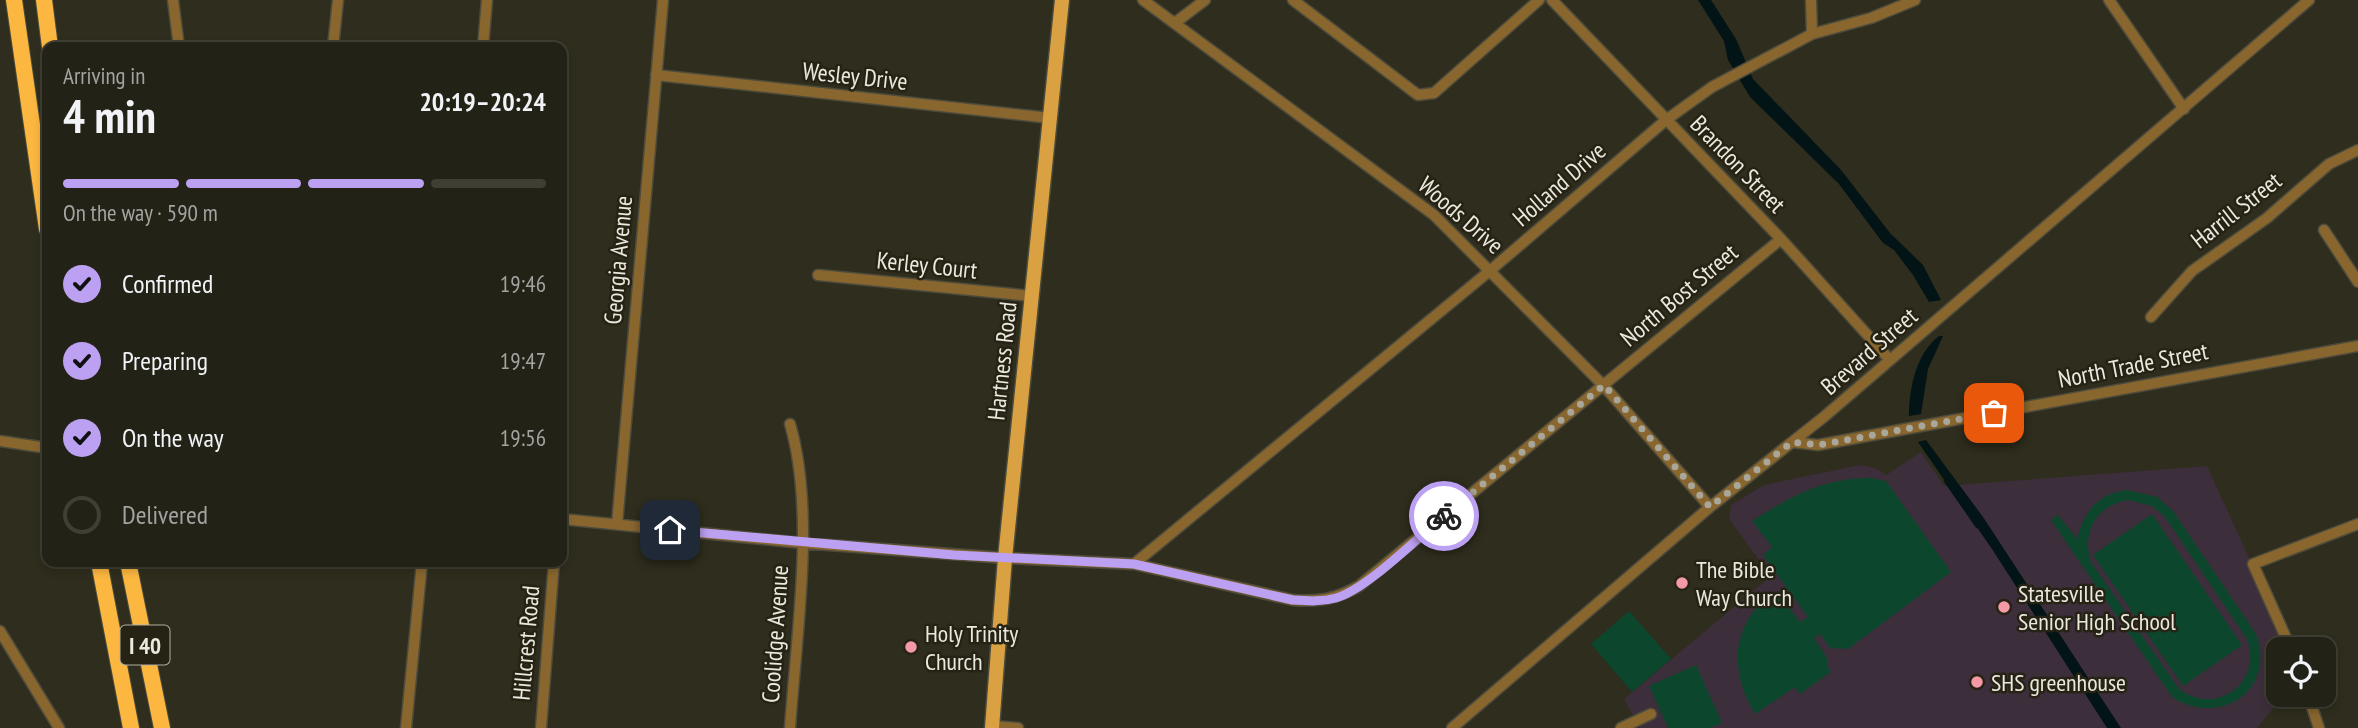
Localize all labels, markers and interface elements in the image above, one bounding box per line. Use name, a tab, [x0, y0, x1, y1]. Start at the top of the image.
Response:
street label: Wesley Drive	[801, 55, 909, 97]
text: Arriving in	[63, 61, 145, 90]
text: 20:19–20:24	[419, 85, 546, 118]
text: 4 min	[63, 86, 156, 146]
street label: Brandon Street	[1684, 109, 1793, 220]
street label: Holland Drive	[1506, 135, 1612, 233]
street label: Harrill Street	[2184, 165, 2288, 255]
street label: Woods Drive	[1412, 169, 1510, 261]
street label: Georgia Avenue	[597, 194, 639, 326]
text: On the way · 590 m	[63, 198, 218, 227]
street label: North Bost Street	[1614, 237, 1744, 353]
street label: Kerley Court	[875, 244, 979, 286]
icon: check	[63, 265, 101, 303]
text: Confirmed	[122, 267, 213, 300]
text: 19:46	[500, 269, 546, 298]
street label: Hartness Road	[980, 300, 1024, 422]
street label: Brevard Street	[1814, 300, 1924, 401]
street label: North Trade Street	[2055, 335, 2211, 395]
icon: check	[63, 342, 101, 380]
text: Preparing	[122, 344, 208, 377]
text: 19:47	[500, 346, 546, 375]
pin	[1964, 383, 2024, 443]
icon: bag	[1975, 394, 2013, 432]
icon: check	[63, 419, 101, 457]
text: On the way	[122, 421, 224, 454]
text: 19:56	[500, 423, 546, 452]
courier	[1409, 481, 1479, 551]
icon: bike	[1425, 497, 1463, 535]
text: Delivered	[122, 498, 208, 531]
pin	[640, 500, 700, 560]
icon: home	[651, 511, 689, 549]
place label: The Bible Way Church	[1696, 554, 1792, 613]
street label: Coolidge Avenue	[755, 564, 795, 704]
marker: The Bible Way Church	[1674, 575, 1690, 591]
place label: Statesville Senior High School	[2018, 578, 2176, 637]
street label: Hillcrest Road	[506, 584, 546, 702]
marker: Statesville Senior High School	[1996, 599, 2012, 615]
place label: Holy Trinity Church	[925, 618, 1018, 677]
road number: I 40	[120, 625, 170, 664]
map controls	[2266, 637, 2336, 707]
button: locate	[2266, 637, 2336, 707]
marker: Holy Trinity Church	[903, 639, 919, 655]
place label: SHS greenhouse	[1991, 667, 2126, 698]
marker: SHS greenhouse	[1969, 674, 1985, 690]

